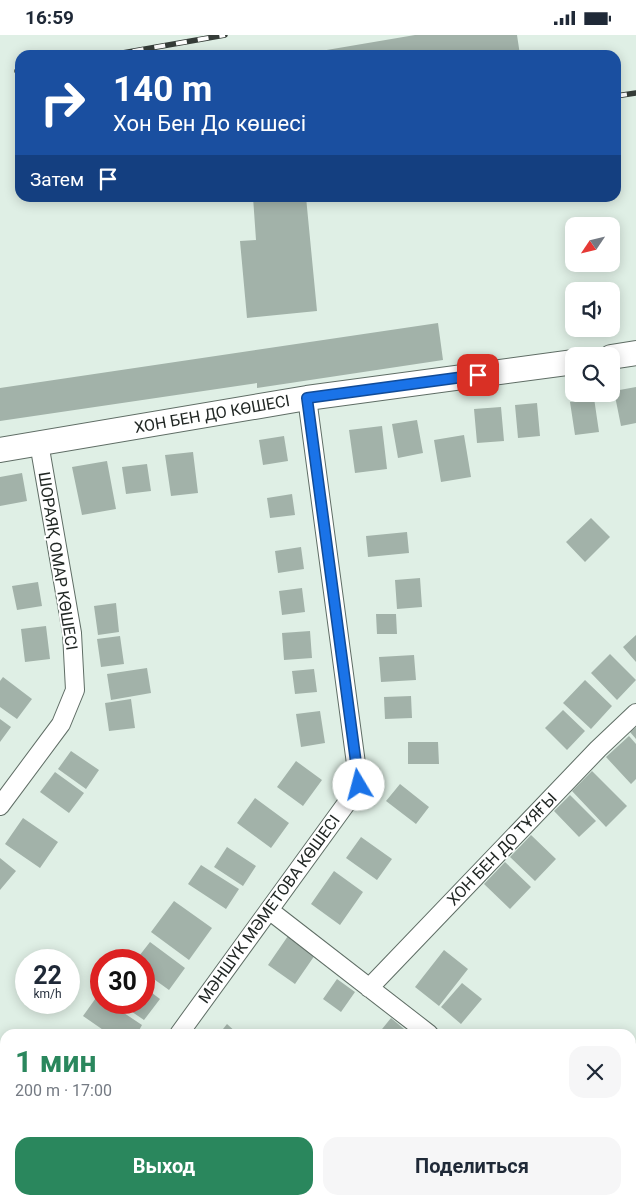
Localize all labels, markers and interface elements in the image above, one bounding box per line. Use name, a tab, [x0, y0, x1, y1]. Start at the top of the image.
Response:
text: 16:59	[25, 6, 74, 29]
text: 140 m	[113, 69, 212, 110]
icon: right	[30, 70, 95, 135]
text: Хон Бен До көшесі	[113, 111, 306, 136]
icon: arrive	[94, 165, 122, 193]
text: Затем	[30, 168, 84, 191]
north arrow	[565, 217, 620, 273]
map controls	[565, 217, 620, 402]
button: sound	[565, 282, 620, 337]
button: search	[565, 347, 620, 402]
pin	[457, 354, 499, 396]
icon: arrive	[464, 361, 492, 389]
street label: ХОН БЕН ДО КӨШЕСІ	[133, 391, 291, 437]
street label: ШОРАЯҚ ОМАР КӨШЕСІ	[35, 470, 81, 652]
position arrow	[332, 758, 384, 810]
street label: ХОН БЕН ДО ТҰЯҒЫ	[443, 789, 561, 909]
street label: МӘНШҮК МӘМЕТОВА КӨШЕСІ	[194, 811, 344, 1007]
speed limit sign: 30	[90, 949, 155, 1014]
text: 22	[33, 961, 62, 990]
text: km/h	[33, 987, 62, 1001]
text: 1 мин	[15, 1044, 96, 1079]
button: close	[569, 1046, 621, 1098]
text: 200 m · 17:00	[15, 1081, 112, 1100]
button: Выход	[15, 1137, 313, 1195]
button: Поделиться	[323, 1137, 621, 1195]

